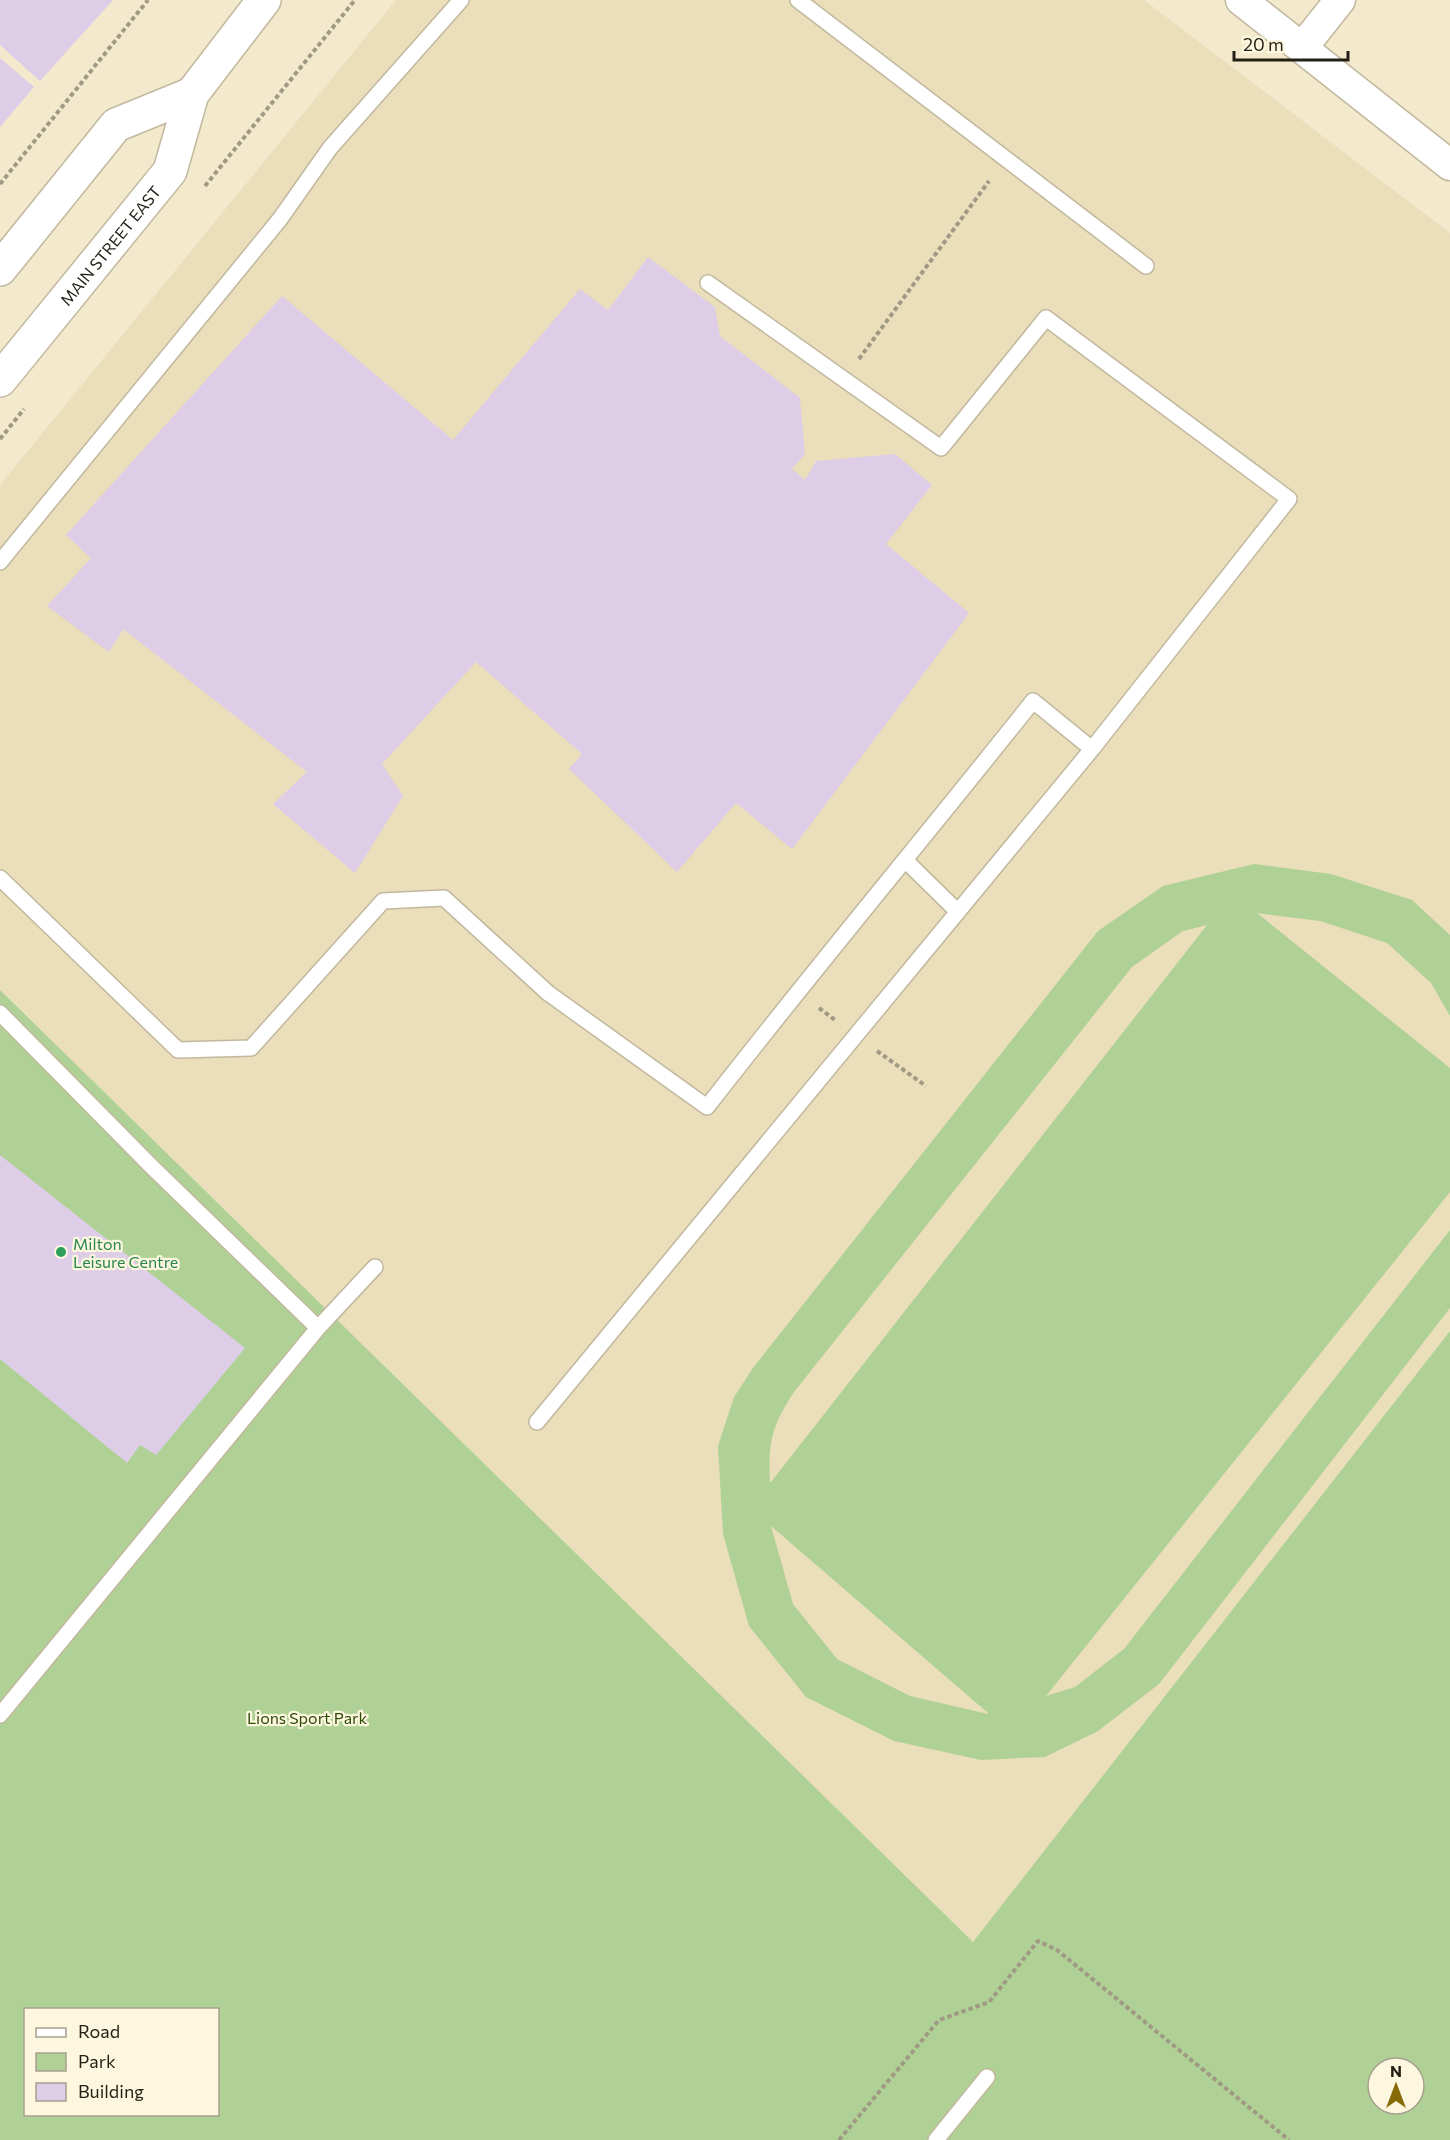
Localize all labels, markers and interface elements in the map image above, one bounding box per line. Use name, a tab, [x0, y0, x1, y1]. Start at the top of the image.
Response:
scale bar	[1234, 24, 1348, 62]
text: 20 m	[1243, 33, 1284, 55]
street label: MAIN STREET EAST	[56, 181, 164, 309]
place label: Milton Leisure Centre	[73, 1234, 178, 1271]
marker: Milton Leisure Centre	[54, 1245, 68, 1259]
park label: Lions Sport Park	[247, 1708, 367, 1727]
legend	[24, 2008, 219, 2116]
text: Road	[78, 2020, 120, 2042]
text: Park	[78, 2050, 116, 2072]
north arrow	[1366, 2056, 1426, 2116]
text: N	[1390, 2061, 1402, 2080]
text: Building	[78, 2080, 144, 2102]

